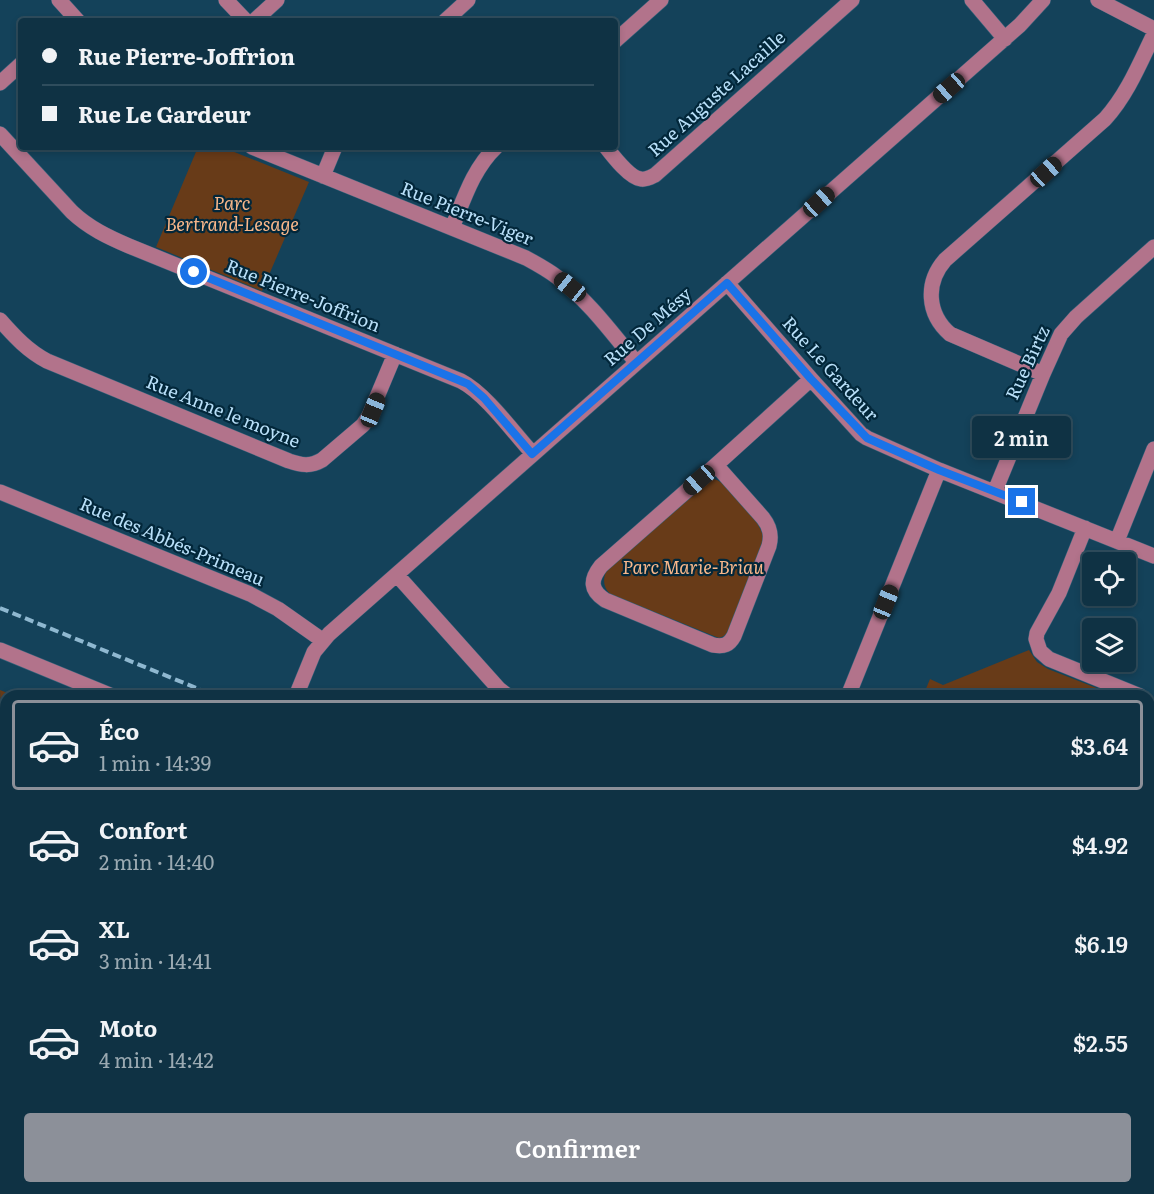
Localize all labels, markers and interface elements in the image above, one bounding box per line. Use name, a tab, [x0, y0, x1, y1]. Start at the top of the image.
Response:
street label: Rue Auguste Lacaille	[641, 24, 791, 162]
text: Rue Pierre-Joffrion	[78, 39, 295, 72]
car	[930, 69, 968, 107]
text: Rue Le Gardeur	[78, 97, 251, 130]
car	[1027, 153, 1065, 191]
street label: Rue Pierre-Viger	[397, 174, 538, 252]
car	[800, 183, 838, 221]
park label: Parc Bertrand-Lesage	[165, 189, 299, 237]
street label: Rue Pierre-Joffrion	[222, 251, 385, 338]
route start	[180, 258, 207, 285]
car	[550, 269, 590, 305]
street label: Rue De Mésy	[597, 280, 697, 372]
street label: Rue Le Gardeur	[777, 310, 886, 427]
street label: Rue Birtz	[998, 321, 1056, 404]
street label: Rue Anne le moyne	[143, 367, 305, 454]
car	[358, 390, 388, 430]
callout: 2 min	[972, 415, 1072, 457]
text: 2 min	[994, 422, 1049, 452]
car	[680, 461, 718, 499]
route end	[1008, 488, 1035, 515]
street label: Rue des Abbés-Primeau	[76, 489, 269, 592]
map controls	[1082, 552, 1136, 672]
button: locate	[1082, 552, 1136, 606]
park label: Parc Marie-Briau	[622, 553, 764, 580]
car	[871, 582, 901, 622]
button: layers	[1082, 618, 1136, 672]
text: Éco	[99, 714, 139, 747]
icon: car	[27, 718, 81, 772]
text: $3.64	[1071, 729, 1128, 762]
text: 1 min · 14:39	[99, 747, 211, 777]
text: Confort	[99, 813, 187, 846]
icon: car	[27, 817, 81, 871]
text: $4.92	[1072, 828, 1128, 861]
text: 2 min · 14:40	[99, 846, 214, 876]
text: XL	[99, 912, 130, 945]
icon: car	[27, 916, 81, 970]
text: $6.19	[1074, 927, 1128, 960]
text: 3 min · 14:41	[99, 945, 212, 975]
text: Moto	[99, 1011, 157, 1044]
icon: car	[27, 1015, 81, 1069]
text: $2.55	[1073, 1026, 1128, 1059]
text: 4 min · 14:42	[99, 1044, 214, 1074]
button: Confirmer	[24, 1113, 1131, 1182]

